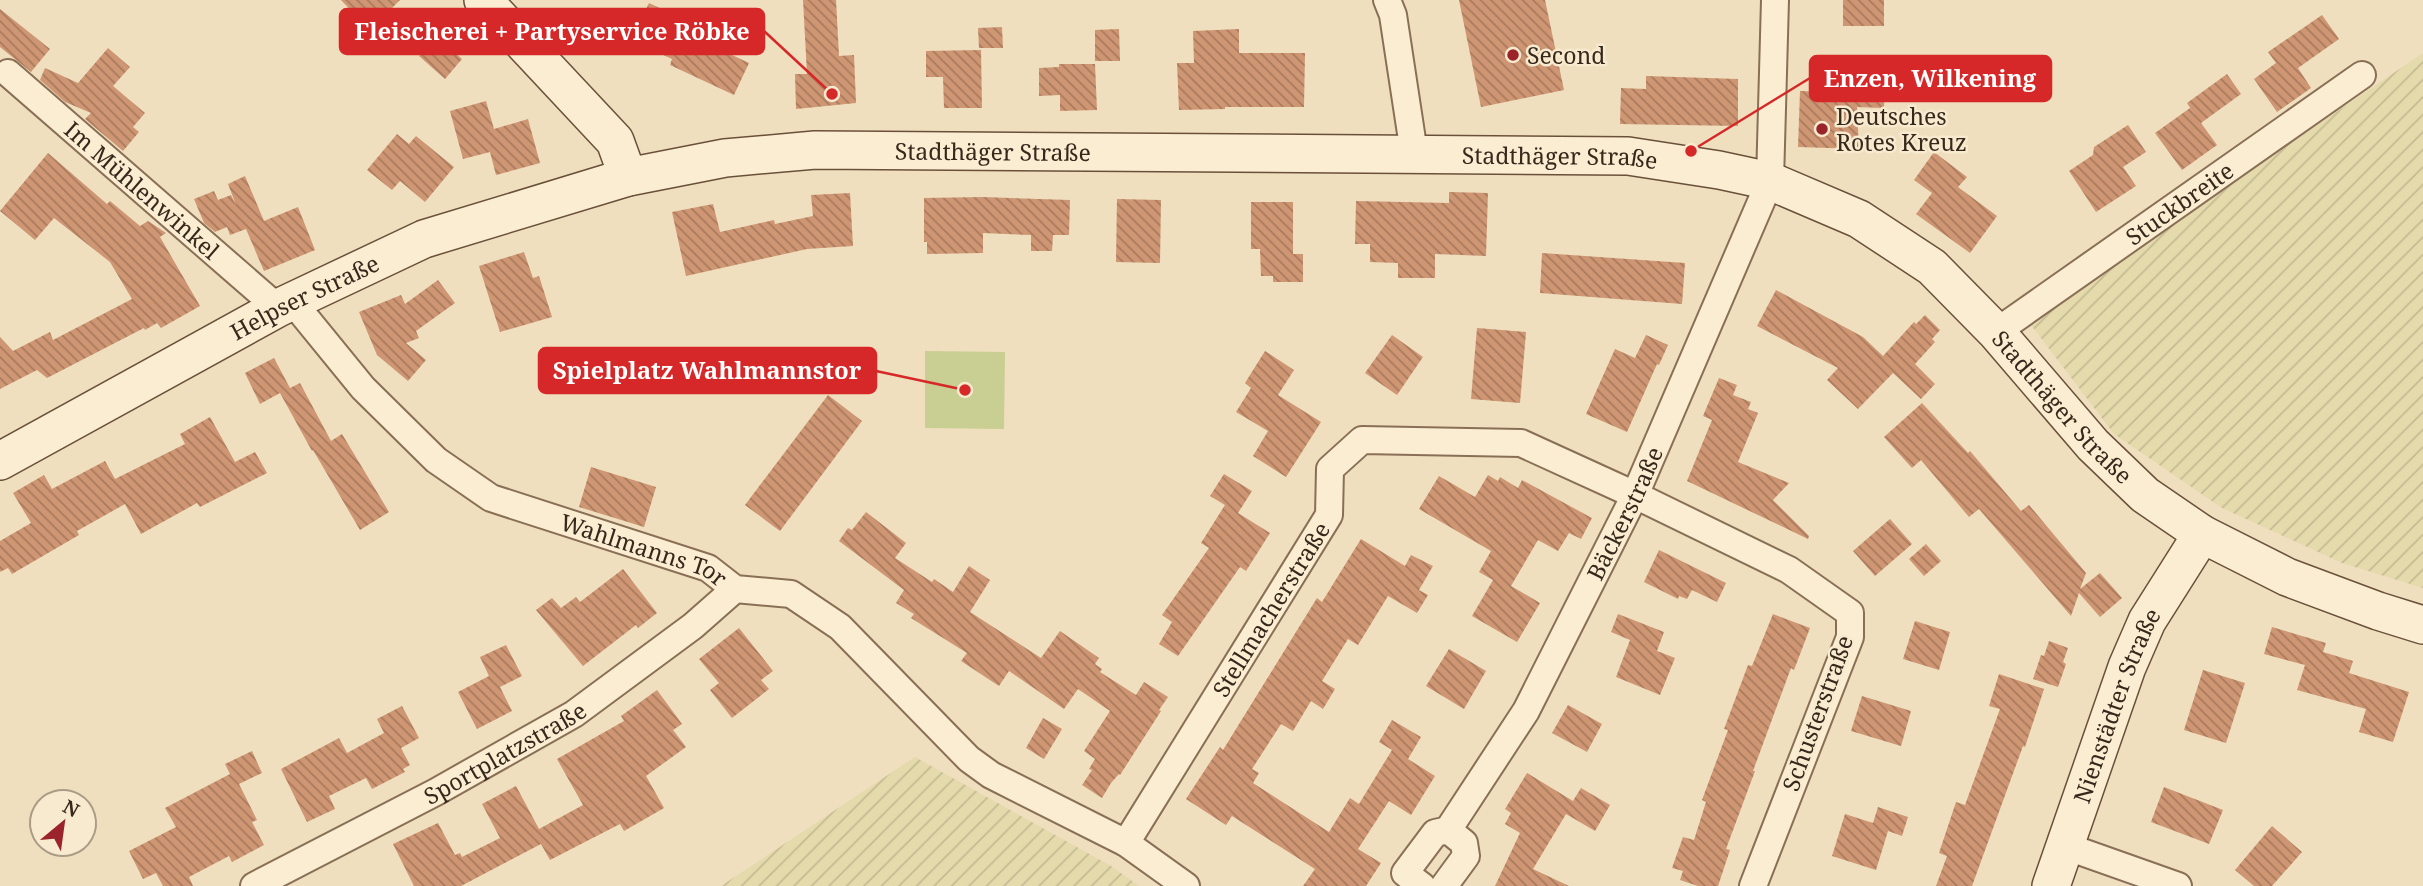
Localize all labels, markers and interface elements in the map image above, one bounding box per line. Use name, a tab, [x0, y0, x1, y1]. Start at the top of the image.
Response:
callout: Fleischerei + Partyservice Röbke	[340, 9, 764, 54]
text: Fleischerei + Partyservice Röbke	[354, 14, 750, 47]
place label: Second	[1527, 39, 1605, 71]
marker: Second	[1505, 47, 1521, 63]
callout: Enzen, Wilkening	[1810, 56, 2051, 101]
text: Enzen, Wilkening	[1824, 61, 2037, 94]
place label: Deutsches Rotes Kreuz	[1836, 100, 1967, 158]
street label: Im Mühlenwinkel	[58, 114, 227, 266]
marker: Deutsches Rotes Kreuz	[1814, 121, 1830, 137]
street label: Stadthäger Straße	[895, 135, 1091, 168]
street label: Stadthäger Straße	[1462, 139, 1660, 176]
street label: Stuckbreite	[2119, 154, 2240, 252]
street label: Helpser Straße	[224, 247, 384, 347]
street label: Stadthäger Straße	[1985, 323, 2140, 491]
callout: Spielplatz Wahlmannstor	[539, 348, 876, 393]
text: Spielplatz Wahlmannstor	[553, 353, 862, 386]
street label: Bäckerstraße	[1579, 442, 1670, 585]
street label: Wahlmanns Tor	[556, 505, 734, 594]
street label: Stellmacherstraße	[1204, 516, 1337, 703]
street label: Nienstädter Straße	[2065, 601, 2168, 807]
street label: Schusterstraße	[1774, 631, 1860, 795]
street label: Sportplatzstraße	[418, 694, 593, 812]
north arrow	[28, 788, 98, 858]
text: N	[58, 793, 84, 823]

